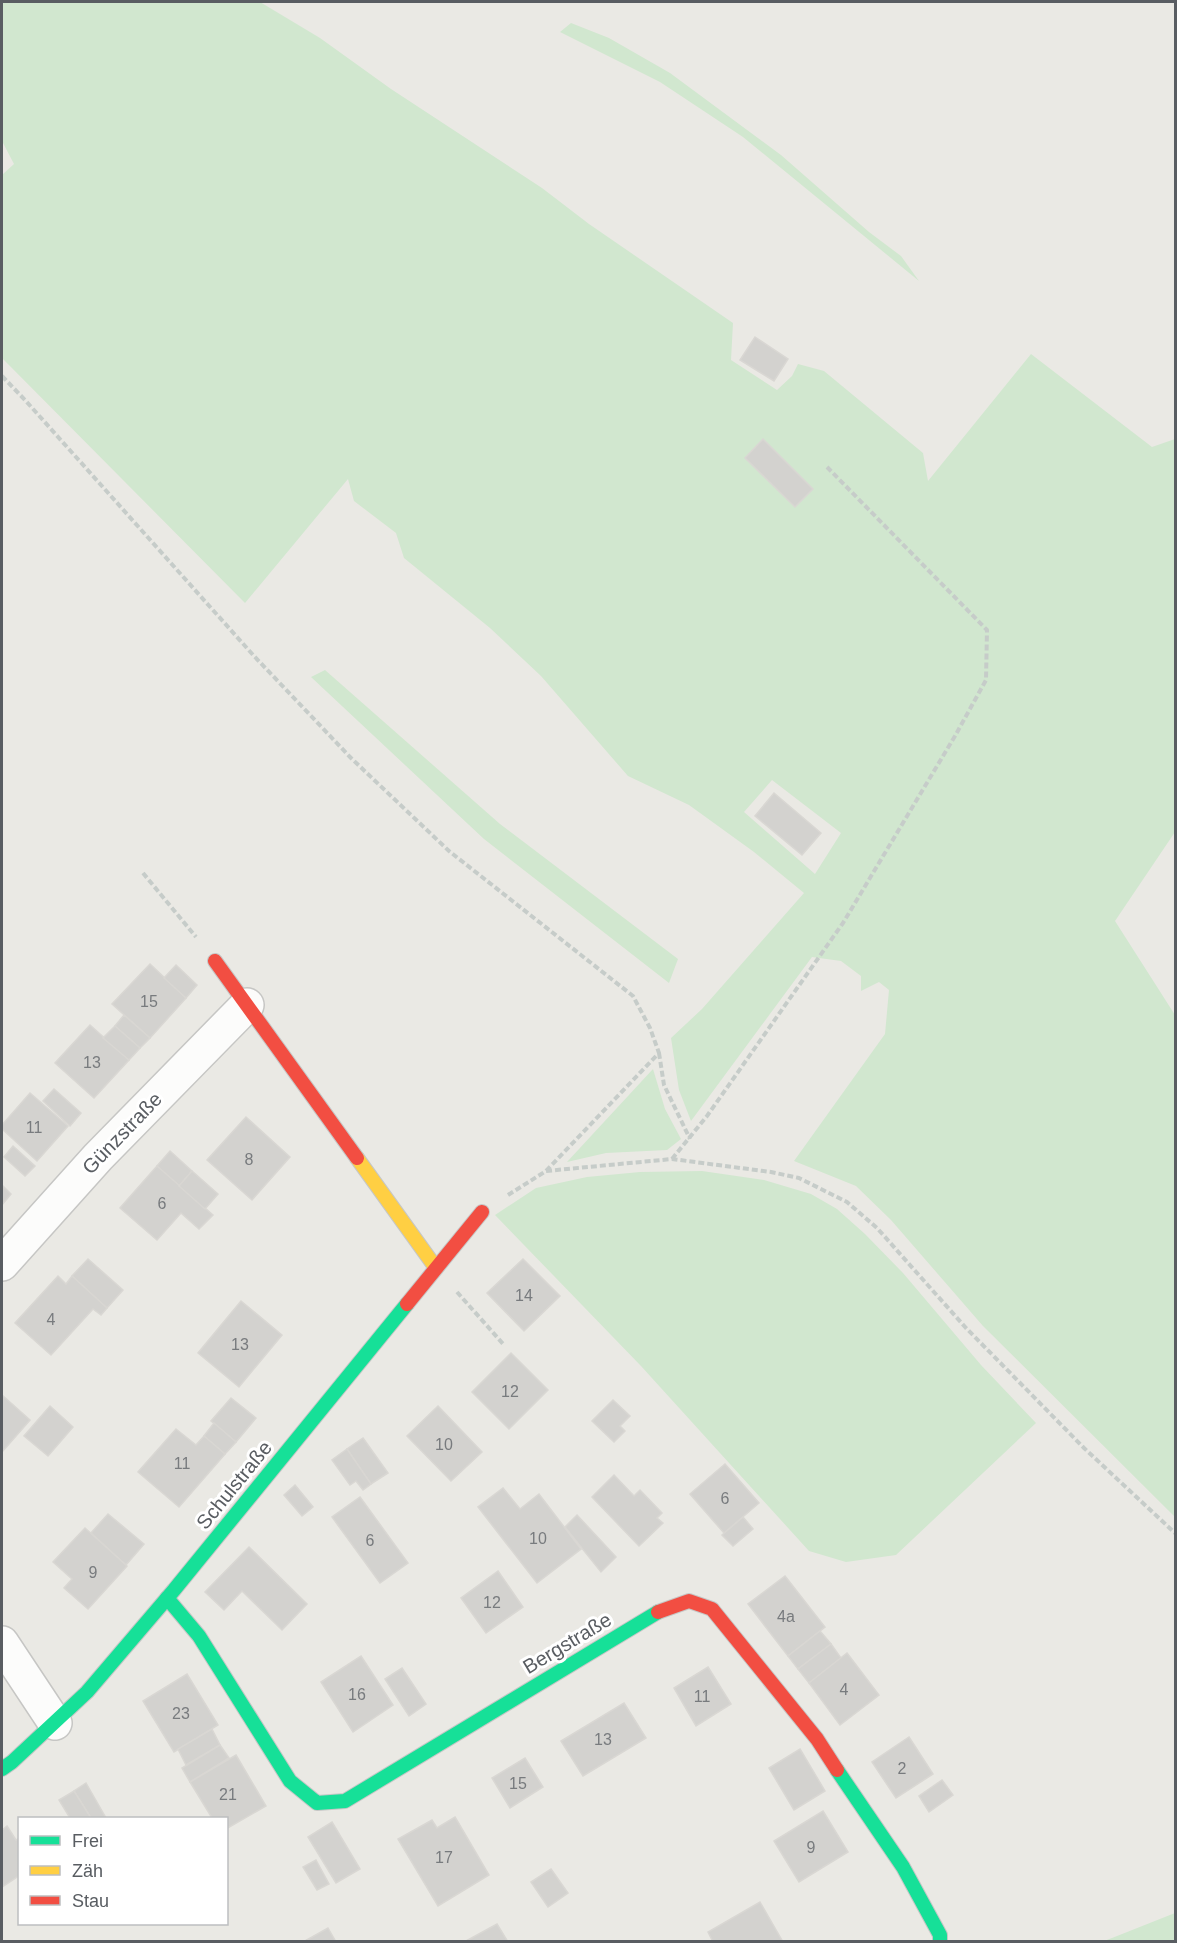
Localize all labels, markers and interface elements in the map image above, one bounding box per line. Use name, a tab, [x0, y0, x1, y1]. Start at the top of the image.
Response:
house number: 15	[140, 993, 158, 1010]
house number: 13	[83, 1054, 101, 1071]
street label: Günzstraße	[78, 1088, 166, 1178]
house number: 11	[26, 1119, 42, 1136]
house number: 8	[245, 1151, 254, 1168]
house number: 6	[158, 1195, 167, 1212]
house number: 14	[515, 1287, 533, 1304]
house number: 4	[47, 1311, 56, 1328]
house number: 13	[231, 1336, 249, 1353]
house number: 12	[501, 1383, 519, 1400]
house number: 10	[435, 1436, 453, 1453]
street label: Schulstraße	[192, 1437, 276, 1533]
house number: 11	[174, 1455, 190, 1472]
house number: 6	[721, 1490, 730, 1507]
house number: 10	[529, 1530, 547, 1547]
house number: 6	[366, 1532, 375, 1549]
house number: 9	[89, 1564, 98, 1581]
house number: 12	[483, 1594, 501, 1611]
street label: Bergstraße	[519, 1608, 615, 1678]
house number: 4a	[777, 1608, 795, 1625]
house number: 4	[840, 1681, 849, 1698]
house number: 16	[348, 1686, 366, 1703]
house number: 11	[694, 1688, 710, 1705]
house number: 23	[172, 1705, 190, 1722]
house number: 13	[594, 1731, 612, 1748]
house number: 2	[898, 1760, 907, 1777]
house number: 15	[509, 1775, 527, 1792]
house number: 21	[219, 1786, 237, 1803]
legend	[18, 1817, 228, 1925]
text: Frei	[72, 1831, 103, 1851]
house number: 9	[807, 1839, 816, 1856]
house number: 17	[435, 1849, 453, 1866]
text: Zäh	[72, 1861, 103, 1881]
text: Stau	[72, 1891, 109, 1911]

